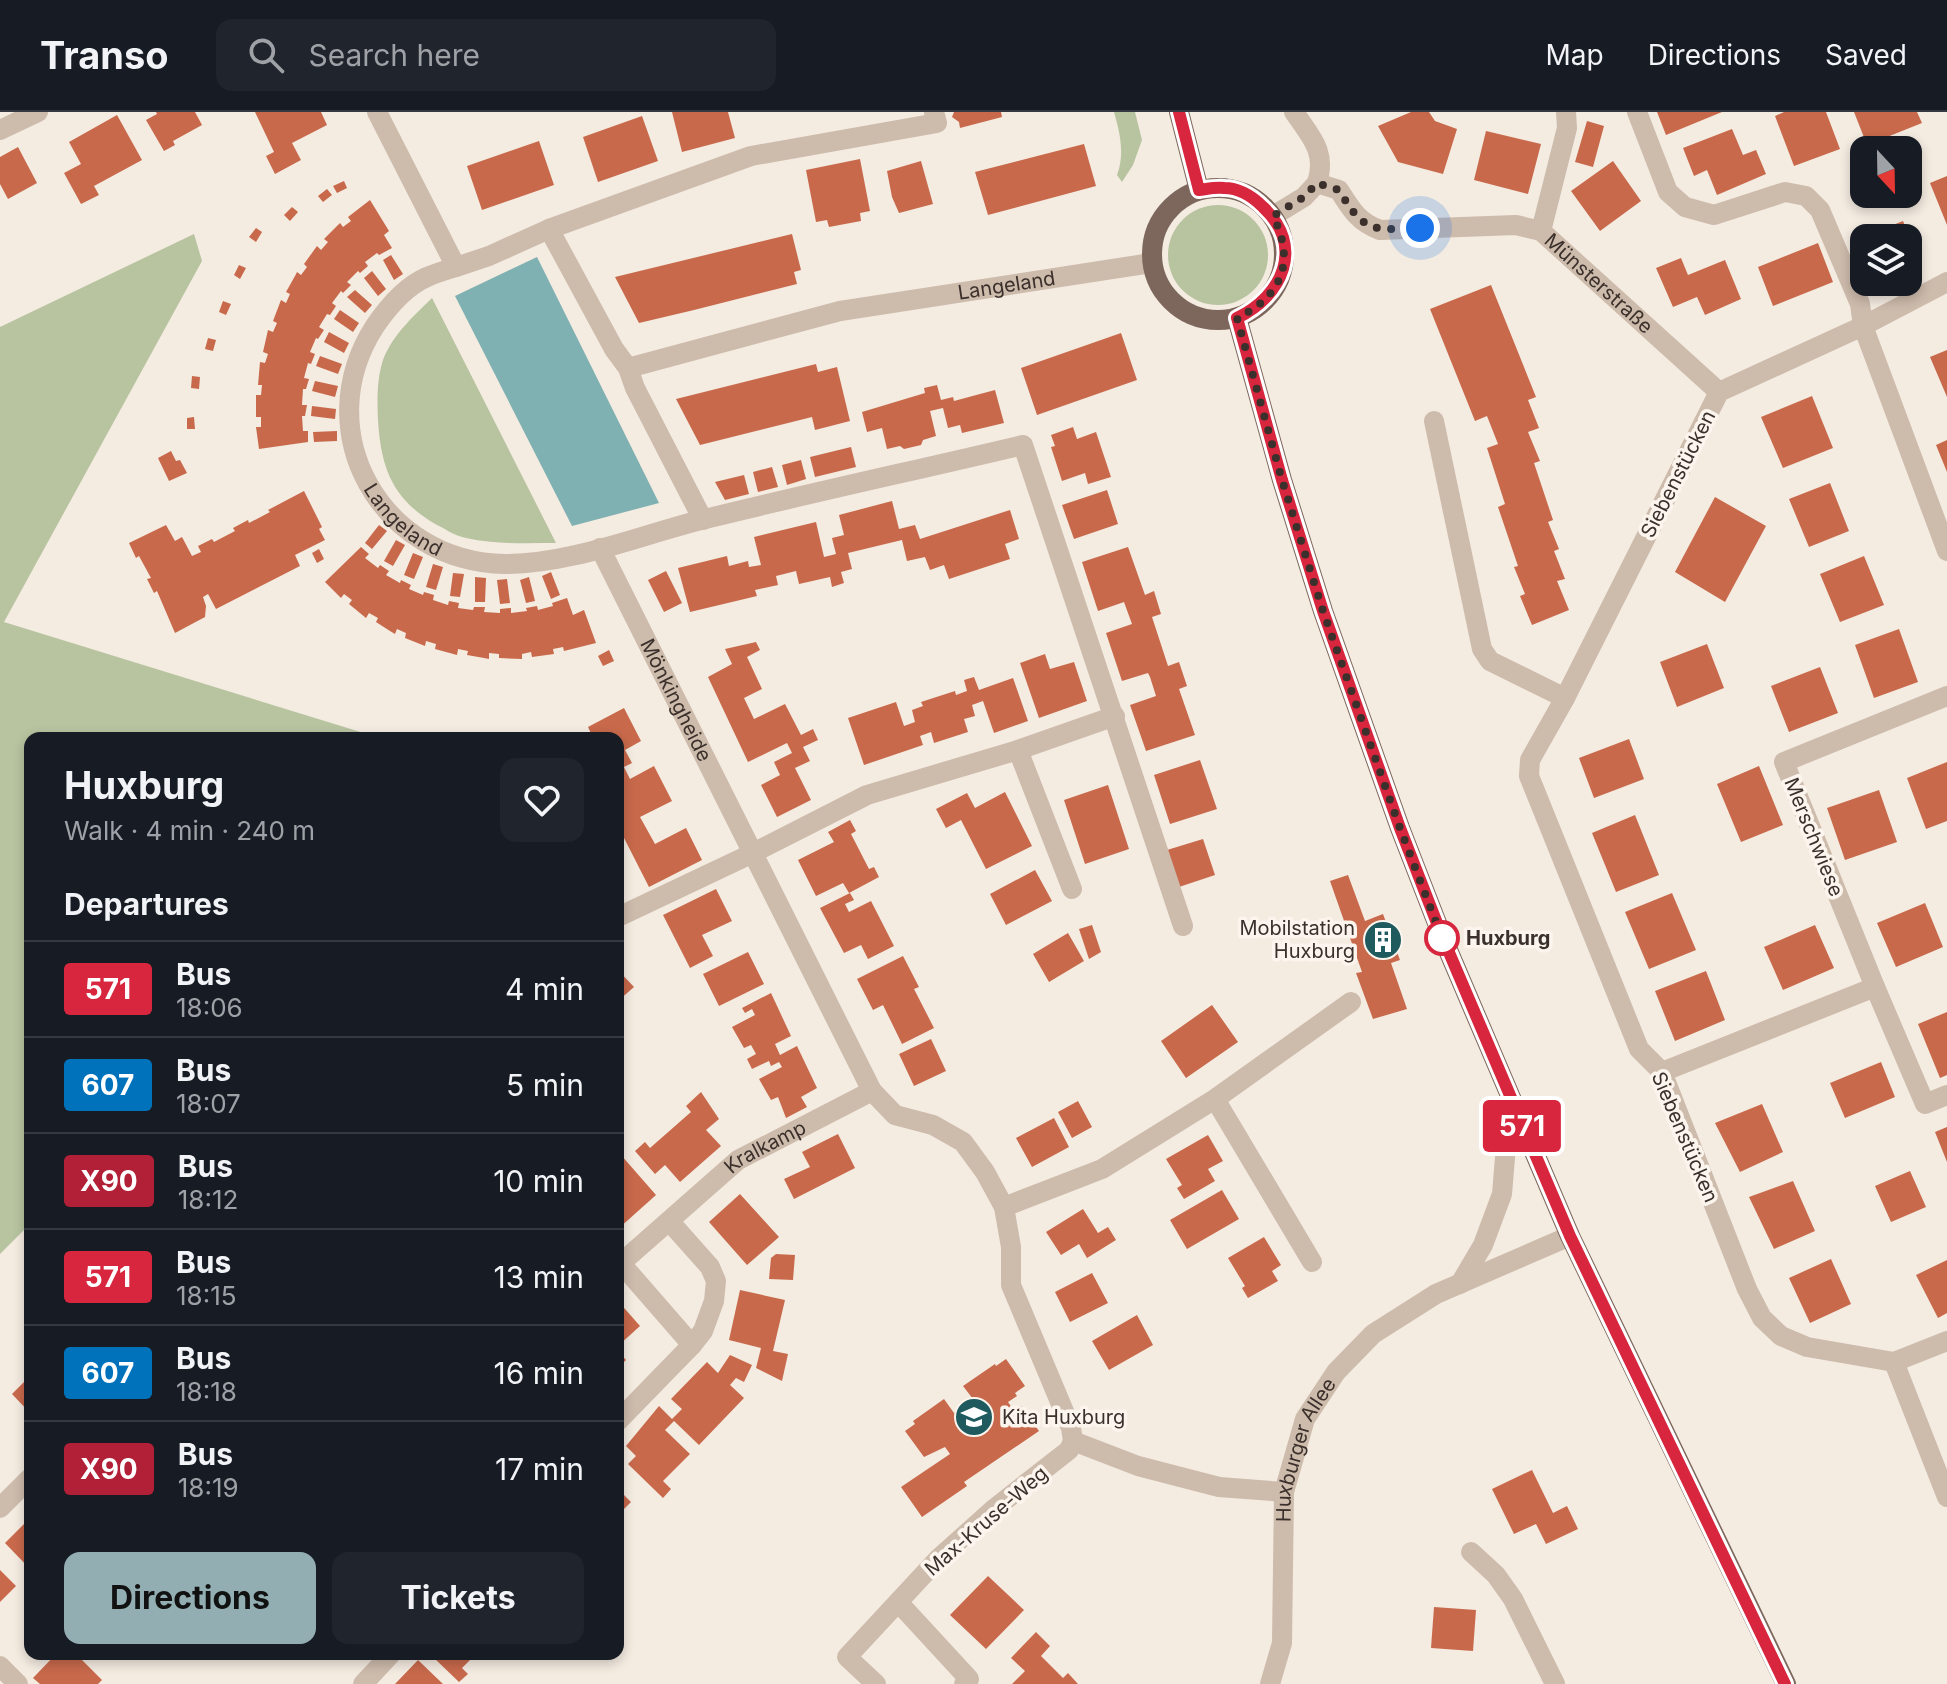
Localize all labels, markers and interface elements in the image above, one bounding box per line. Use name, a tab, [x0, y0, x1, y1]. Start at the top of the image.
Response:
search box	[216, 19, 776, 91]
text: Transo	[40, 32, 168, 78]
icon: search	[244, 33, 288, 77]
text: Search here	[308, 37, 480, 73]
text: Map	[1545, 38, 1604, 72]
text: Directions	[1648, 38, 1781, 72]
text: Saved	[1825, 38, 1907, 72]
north arrow	[1850, 136, 1922, 208]
map controls	[1850, 136, 1922, 296]
your location	[1400, 208, 1440, 248]
button: layers	[1850, 224, 1922, 296]
street label: Münsterstraße	[1540, 228, 1658, 338]
street label: Langeland	[956, 266, 1057, 305]
street label: Siebenstücken	[1636, 406, 1720, 542]
street label: Langeland	[359, 479, 446, 561]
street label: Mönkingheide	[635, 635, 717, 765]
button: heart	[500, 758, 584, 842]
text: Huxburg	[64, 762, 224, 808]
street label: Merschwiese	[1779, 774, 1849, 900]
text: Walk · 4 min · 240 m	[64, 815, 315, 846]
text: Departures	[64, 886, 229, 922]
place label: Mobilstation Huxburg	[1239, 916, 1355, 963]
building icon: Mobilstation Huxburg	[1362, 919, 1404, 961]
marker: Huxburg	[1425, 921, 1459, 955]
place label: Huxburg	[1466, 926, 1550, 950]
text: Bus	[176, 956, 231, 992]
text: 4 min	[505, 971, 584, 1007]
text: 571	[85, 972, 131, 1006]
text: 18:06	[176, 992, 243, 1023]
text: Bus	[176, 1052, 231, 1088]
text: 5 min	[506, 1067, 584, 1103]
text: 607	[82, 1068, 134, 1102]
street label: Siebenstücken	[1647, 1068, 1723, 1206]
text: 18:07	[176, 1088, 241, 1119]
line badge: 571	[1476, 1100, 1568, 1152]
text: 571	[1499, 1109, 1545, 1143]
street label: Kralkamp	[719, 1115, 810, 1179]
text: Bus	[178, 1148, 233, 1184]
text: 10 min	[493, 1163, 584, 1199]
text: X90	[80, 1164, 138, 1198]
text: 18:12	[178, 1184, 238, 1215]
text: Bus	[176, 1244, 231, 1280]
text: 13 min	[494, 1259, 584, 1295]
text: 571	[85, 1260, 131, 1294]
text: 18:15	[176, 1280, 237, 1311]
text: Bus	[176, 1340, 231, 1376]
text: 16 min	[493, 1355, 584, 1391]
text: 607	[82, 1356, 134, 1390]
street label: Huxburger Allee	[1272, 1373, 1341, 1522]
text: 18:18	[176, 1376, 237, 1407]
school or university icon: Kita Huxburg	[953, 1396, 995, 1438]
place label: Kita Huxburg	[1002, 1405, 1125, 1429]
text: Bus	[178, 1436, 233, 1472]
text: 17 min	[495, 1451, 584, 1487]
text: X90	[80, 1452, 138, 1486]
street label: Max-Kruse-Weg	[920, 1461, 1052, 1581]
text: 18:19	[178, 1472, 239, 1503]
button: Directions	[64, 1552, 316, 1644]
button: Tickets	[332, 1552, 584, 1644]

